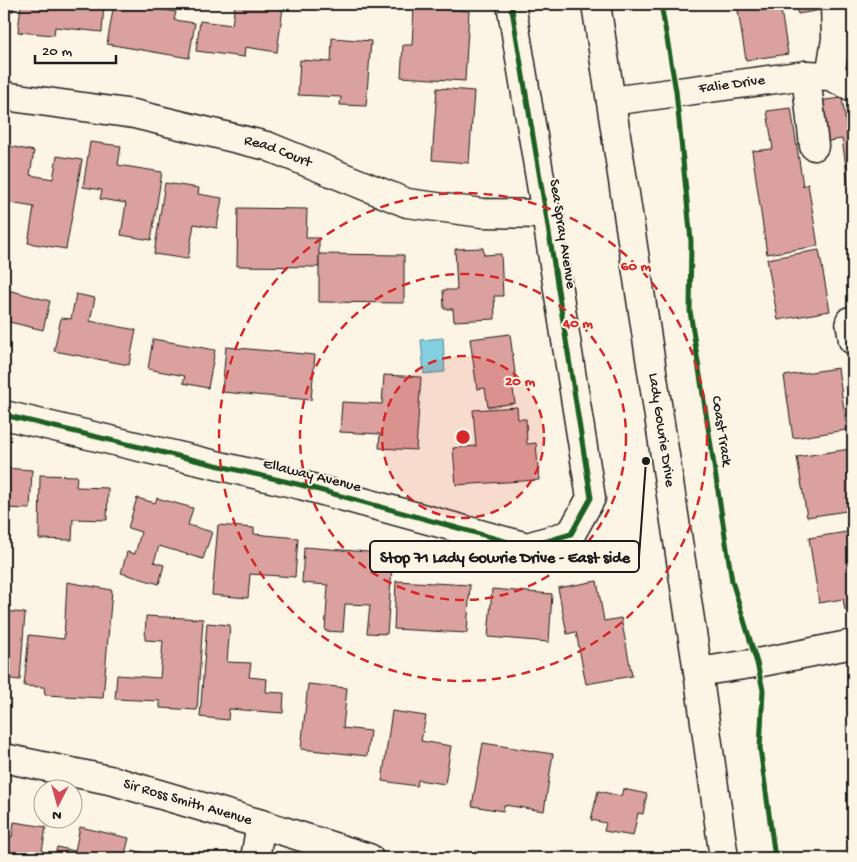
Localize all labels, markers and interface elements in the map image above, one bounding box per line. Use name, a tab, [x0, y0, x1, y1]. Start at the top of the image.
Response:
scale bar	[35, 32, 116, 64]
text: 20 m	[42, 43, 72, 61]
street label: Falie Drive	[697, 72, 766, 98]
street label: Read Court	[242, 132, 316, 173]
street label: Sea Spray Avenue	[544, 178, 580, 290]
text: 60 m	[621, 258, 652, 276]
text: 40 m	[562, 315, 593, 333]
street label: Lady Gowrie Drive	[643, 372, 679, 489]
text: 20 m	[505, 373, 535, 391]
street label: Coast Track	[707, 395, 736, 469]
centre of rings	[454, 428, 472, 446]
street label: Ellaway Avenue	[261, 455, 363, 497]
callout: Stop 71 Lady Gowrie Drive - East side	[370, 541, 639, 572]
text: Stop 71 Lady Gowrie Drive - East side	[380, 550, 631, 569]
street label: Sir Ross Smith Avenue	[121, 775, 254, 830]
north arrow	[32, 780, 82, 830]
text: N	[51, 806, 62, 823]

